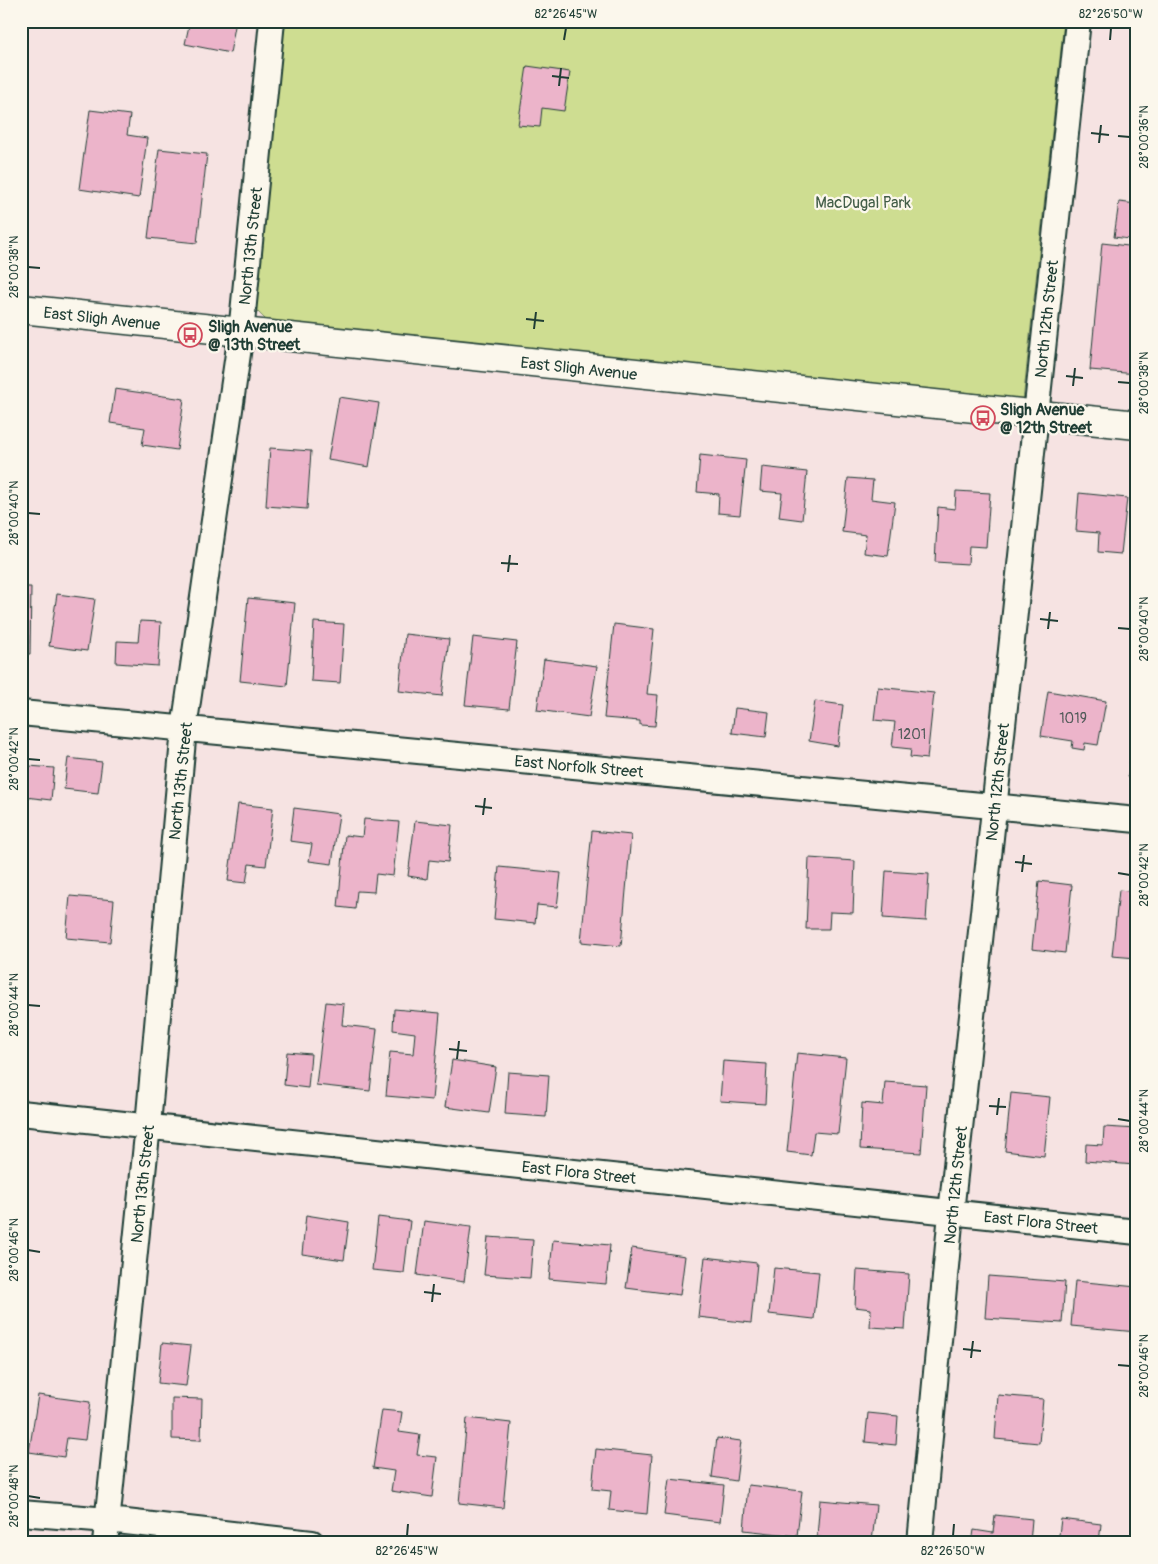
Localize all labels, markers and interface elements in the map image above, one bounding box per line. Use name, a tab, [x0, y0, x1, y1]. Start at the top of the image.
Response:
text: 82°26'45"W	[535, 7, 597, 22]
text: 82°26'50"W	[1079, 7, 1143, 22]
text: 28°00'36"N	[1137, 105, 1152, 169]
street label: North 13th Street	[235, 186, 267, 306]
park label: MacDugal Park	[815, 193, 911, 213]
text: 28°00'38"N	[7, 236, 22, 298]
street label: North 12th Street	[1031, 259, 1063, 379]
street label: East Sligh Avenue	[43, 303, 161, 335]
place label: Sligh Avenue @ 13th Street	[208, 317, 301, 355]
bus stop icon: Sligh Avenue @ 13th Street	[177, 322, 203, 348]
text: 28°00'38"N	[1137, 352, 1152, 414]
street label: East Sligh Avenue	[520, 353, 638, 385]
place label: Sligh Avenue @ 12th Street	[1000, 400, 1093, 438]
bus stop icon: Sligh Avenue @ 12th Street	[970, 405, 996, 431]
text: 28°00'40"N	[7, 481, 22, 545]
text: 28°00'40"N	[1137, 597, 1152, 661]
house number: 1019	[1059, 710, 1087, 727]
street label: North 13th Street	[165, 721, 197, 841]
street label: North 12th Street	[982, 722, 1014, 842]
house number: 1201	[898, 726, 926, 743]
text: 28°00'42"N	[7, 727, 22, 791]
street label: East Norfolk Street	[514, 751, 645, 783]
text: 28°00'42"N	[1137, 843, 1152, 907]
text: 28°00'44"N	[7, 973, 22, 1037]
text: 28°00'44"N	[1137, 1089, 1152, 1153]
street label: North 13th Street	[127, 1124, 159, 1244]
street label: North 12th Street	[940, 1125, 972, 1245]
street label: East Flora Street	[521, 1157, 638, 1189]
street label: East Flora Street	[983, 1207, 1100, 1239]
text: 28°00'46"N	[7, 1218, 22, 1282]
text: 28°00'46"N	[1137, 1334, 1152, 1398]
text: 28°00'48"N	[7, 1465, 22, 1527]
text: 82°26'45"W	[376, 1544, 438, 1559]
text: 82°26'50"W	[921, 1544, 985, 1559]

